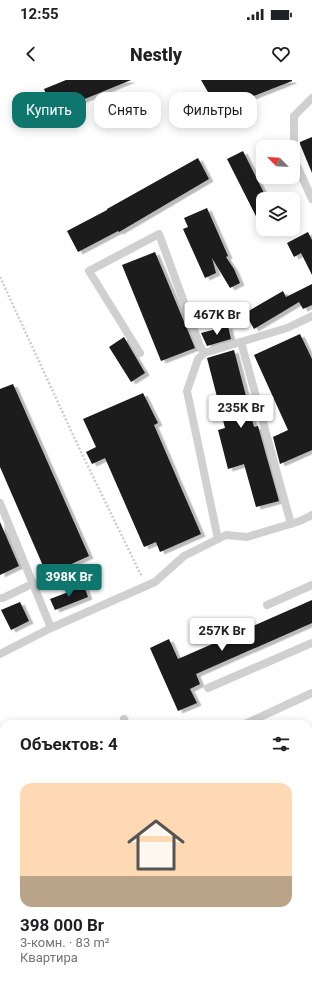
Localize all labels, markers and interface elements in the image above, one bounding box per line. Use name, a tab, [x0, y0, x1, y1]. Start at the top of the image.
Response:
text: 12:55	[20, 5, 59, 23]
icon: back	[20, 43, 42, 65]
icon: heart	[270, 43, 292, 65]
text: Nestly	[130, 44, 182, 65]
chip: Купить	[12, 92, 86, 128]
chip: Снять	[94, 92, 161, 128]
chip: Фильтры	[169, 92, 257, 128]
north arrow	[256, 140, 300, 184]
map controls	[256, 140, 300, 236]
button: layers	[256, 192, 300, 236]
pin: 467K Br	[180, 302, 254, 336]
text: 467K Br	[194, 307, 240, 322]
pin: 235K Br	[204, 395, 278, 429]
text: 235K Br	[218, 400, 264, 415]
pin: 398K Br	[32, 564, 106, 598]
text: 398K Br	[46, 569, 92, 584]
pin: 257K Br	[185, 618, 259, 652]
text: 257K Br	[199, 623, 245, 638]
icon: filters	[270, 733, 292, 755]
text: Объектов: 4	[20, 734, 118, 754]
icon: home	[120, 809, 192, 881]
text: 398 000 Br	[20, 915, 104, 935]
text: 3-комн. · 83 m²	[20, 935, 110, 950]
text: Квартира	[20, 950, 78, 965]

